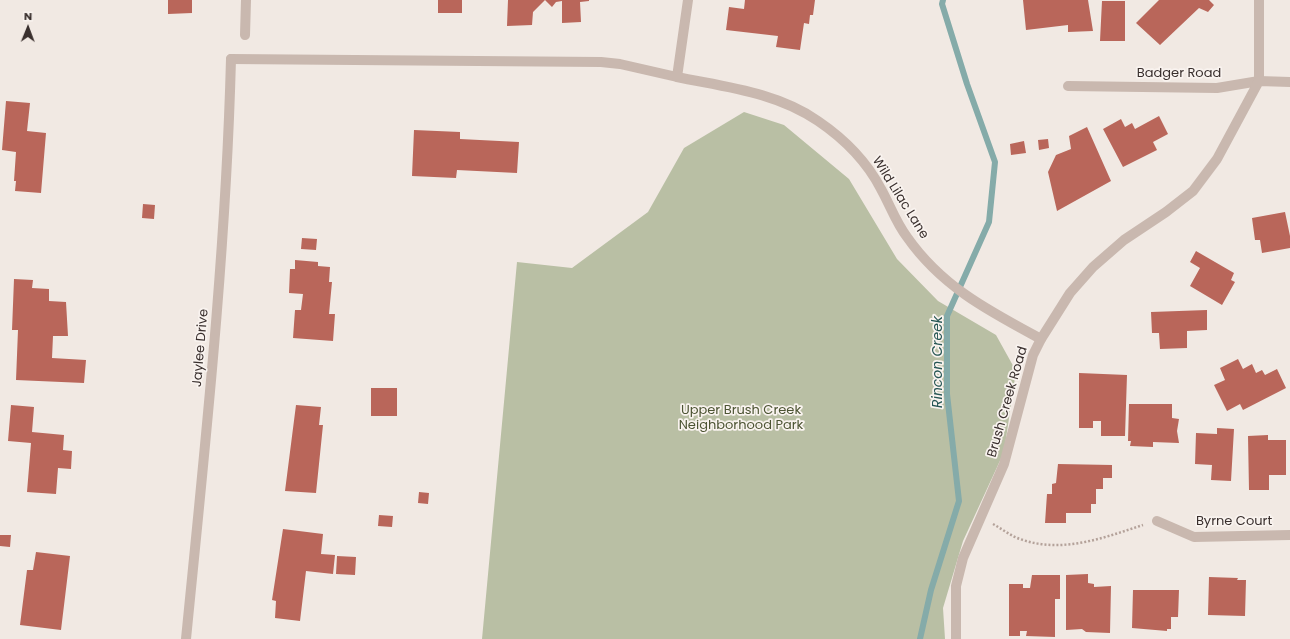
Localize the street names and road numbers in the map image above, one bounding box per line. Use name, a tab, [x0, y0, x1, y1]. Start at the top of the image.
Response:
street label: Badger Road	[1137, 66, 1221, 82]
street label: Wild Lilac Lane	[868, 154, 932, 242]
street label: Jaylee Drive	[190, 308, 212, 388]
street label: Brush Creek Road	[985, 345, 1031, 459]
street label: Byrne Court	[1196, 514, 1272, 530]

